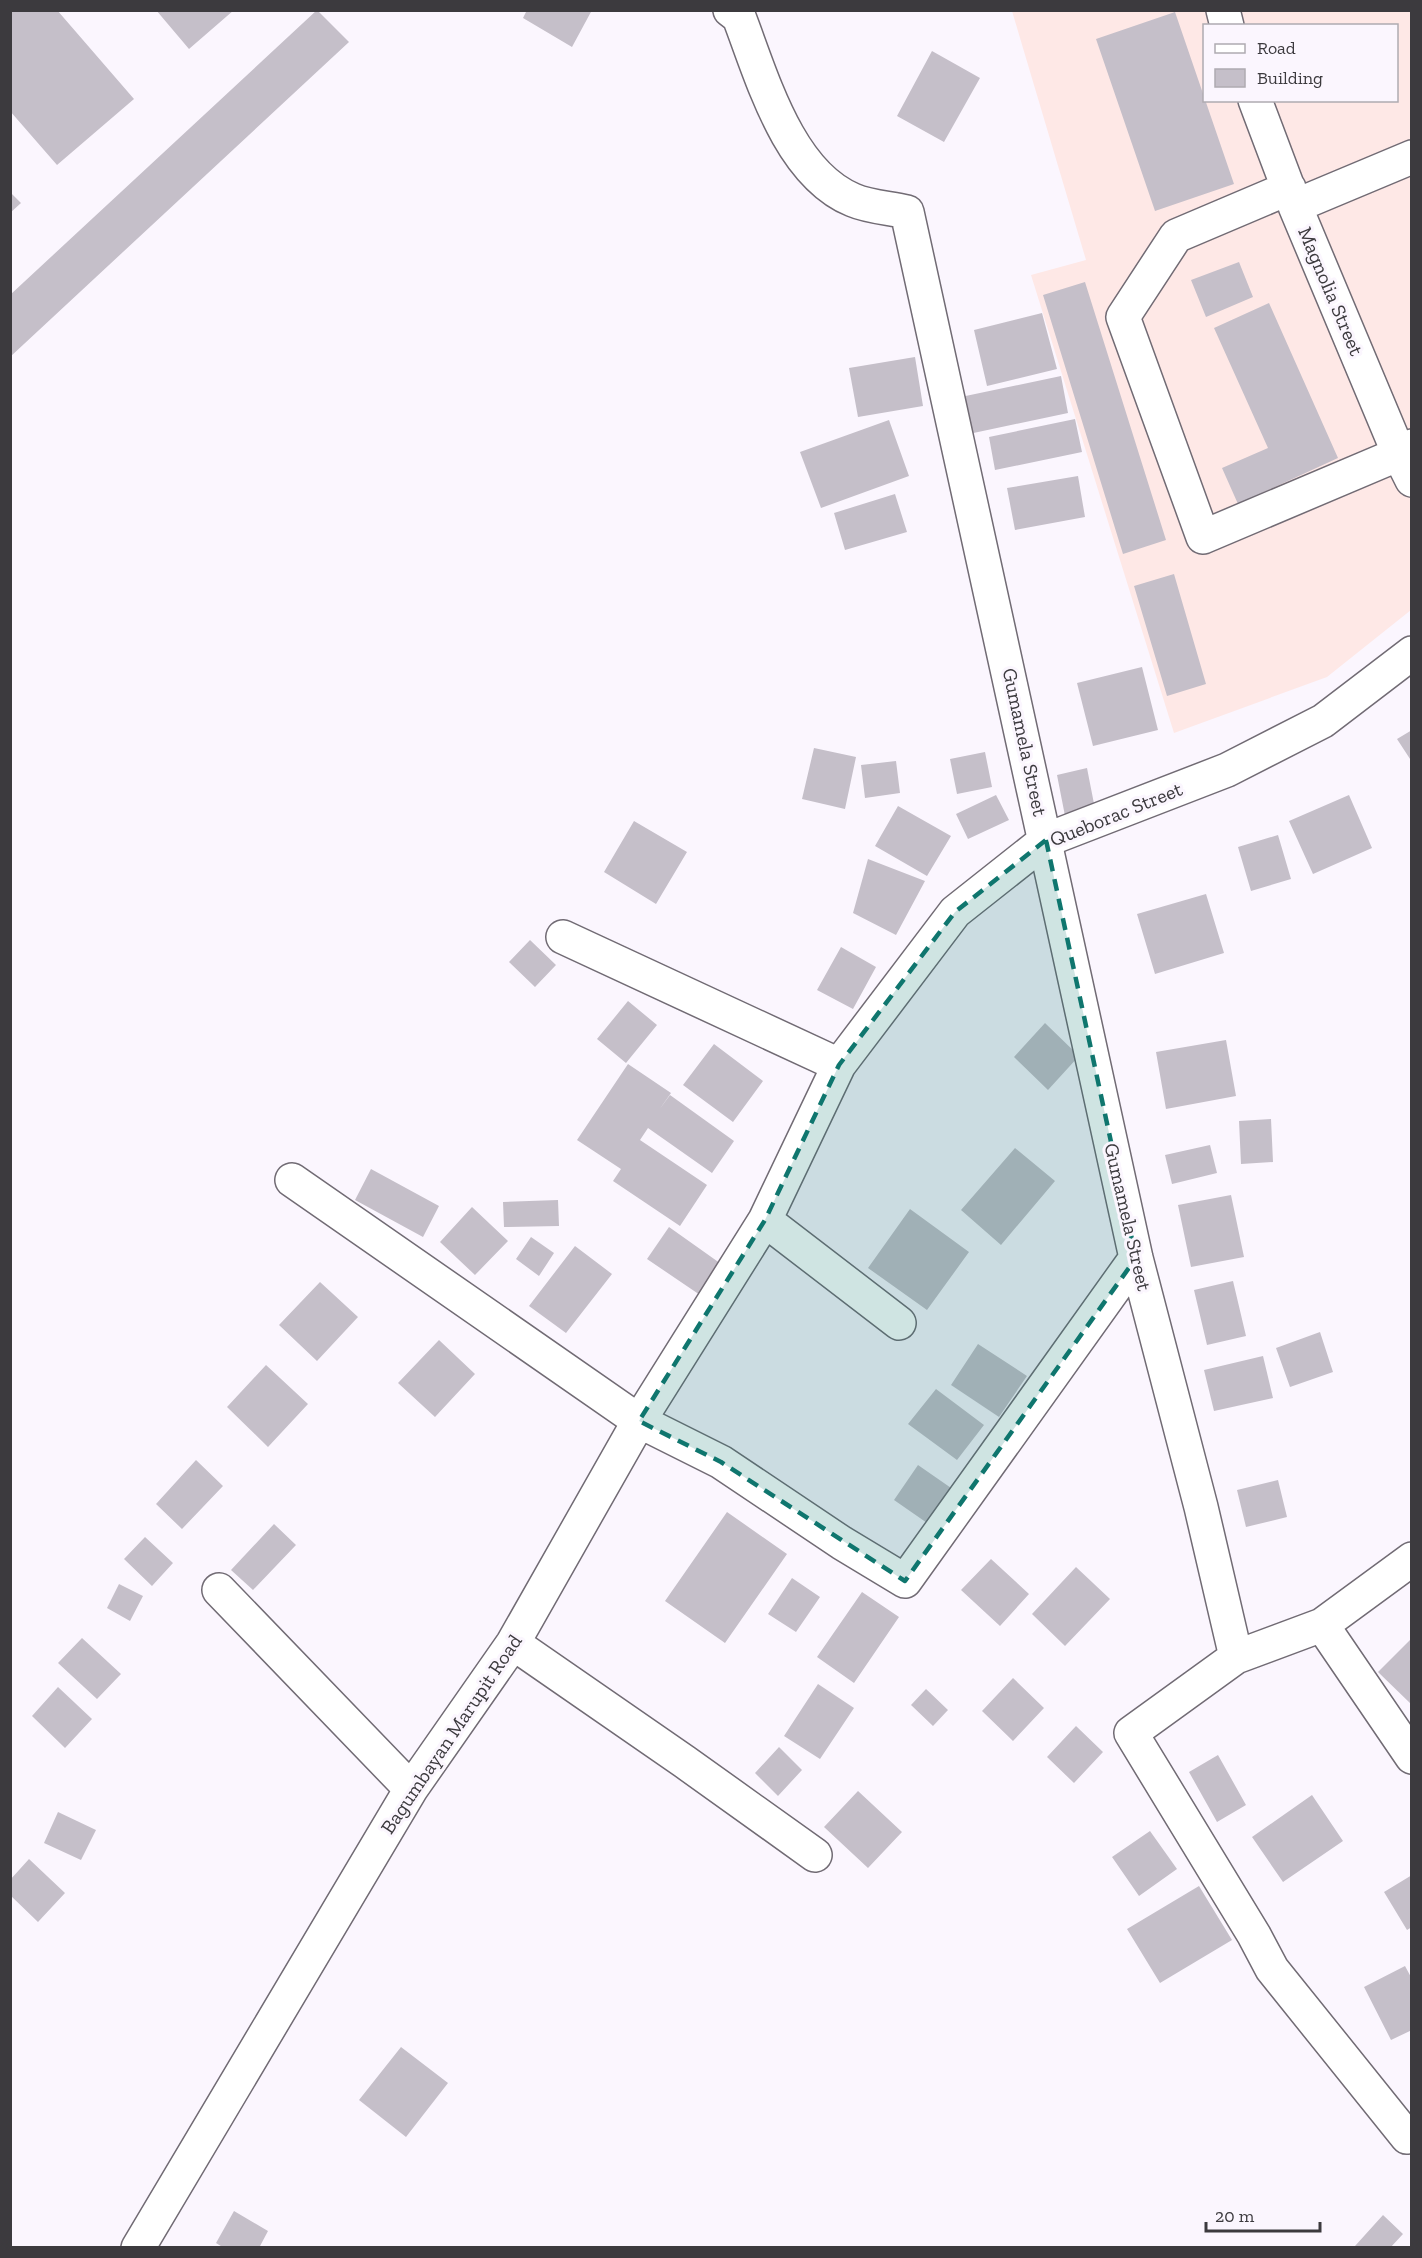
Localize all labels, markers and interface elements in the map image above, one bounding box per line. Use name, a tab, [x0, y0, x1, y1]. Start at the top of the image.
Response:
legend	[1203, 24, 1398, 102]
text: Road	[1257, 37, 1296, 59]
text: Building	[1257, 67, 1323, 89]
street label: Magnolia Street	[1293, 223, 1369, 360]
street label: Gumamela Street	[998, 666, 1053, 819]
street label: Queborac Street	[1046, 776, 1186, 852]
street label: Gumamela Street	[1099, 1141, 1157, 1294]
street label: Bagumbayan Marupit Road	[375, 1630, 527, 1838]
scale bar	[1206, 2195, 1320, 2233]
text: 20 m	[1215, 2205, 1255, 2227]

